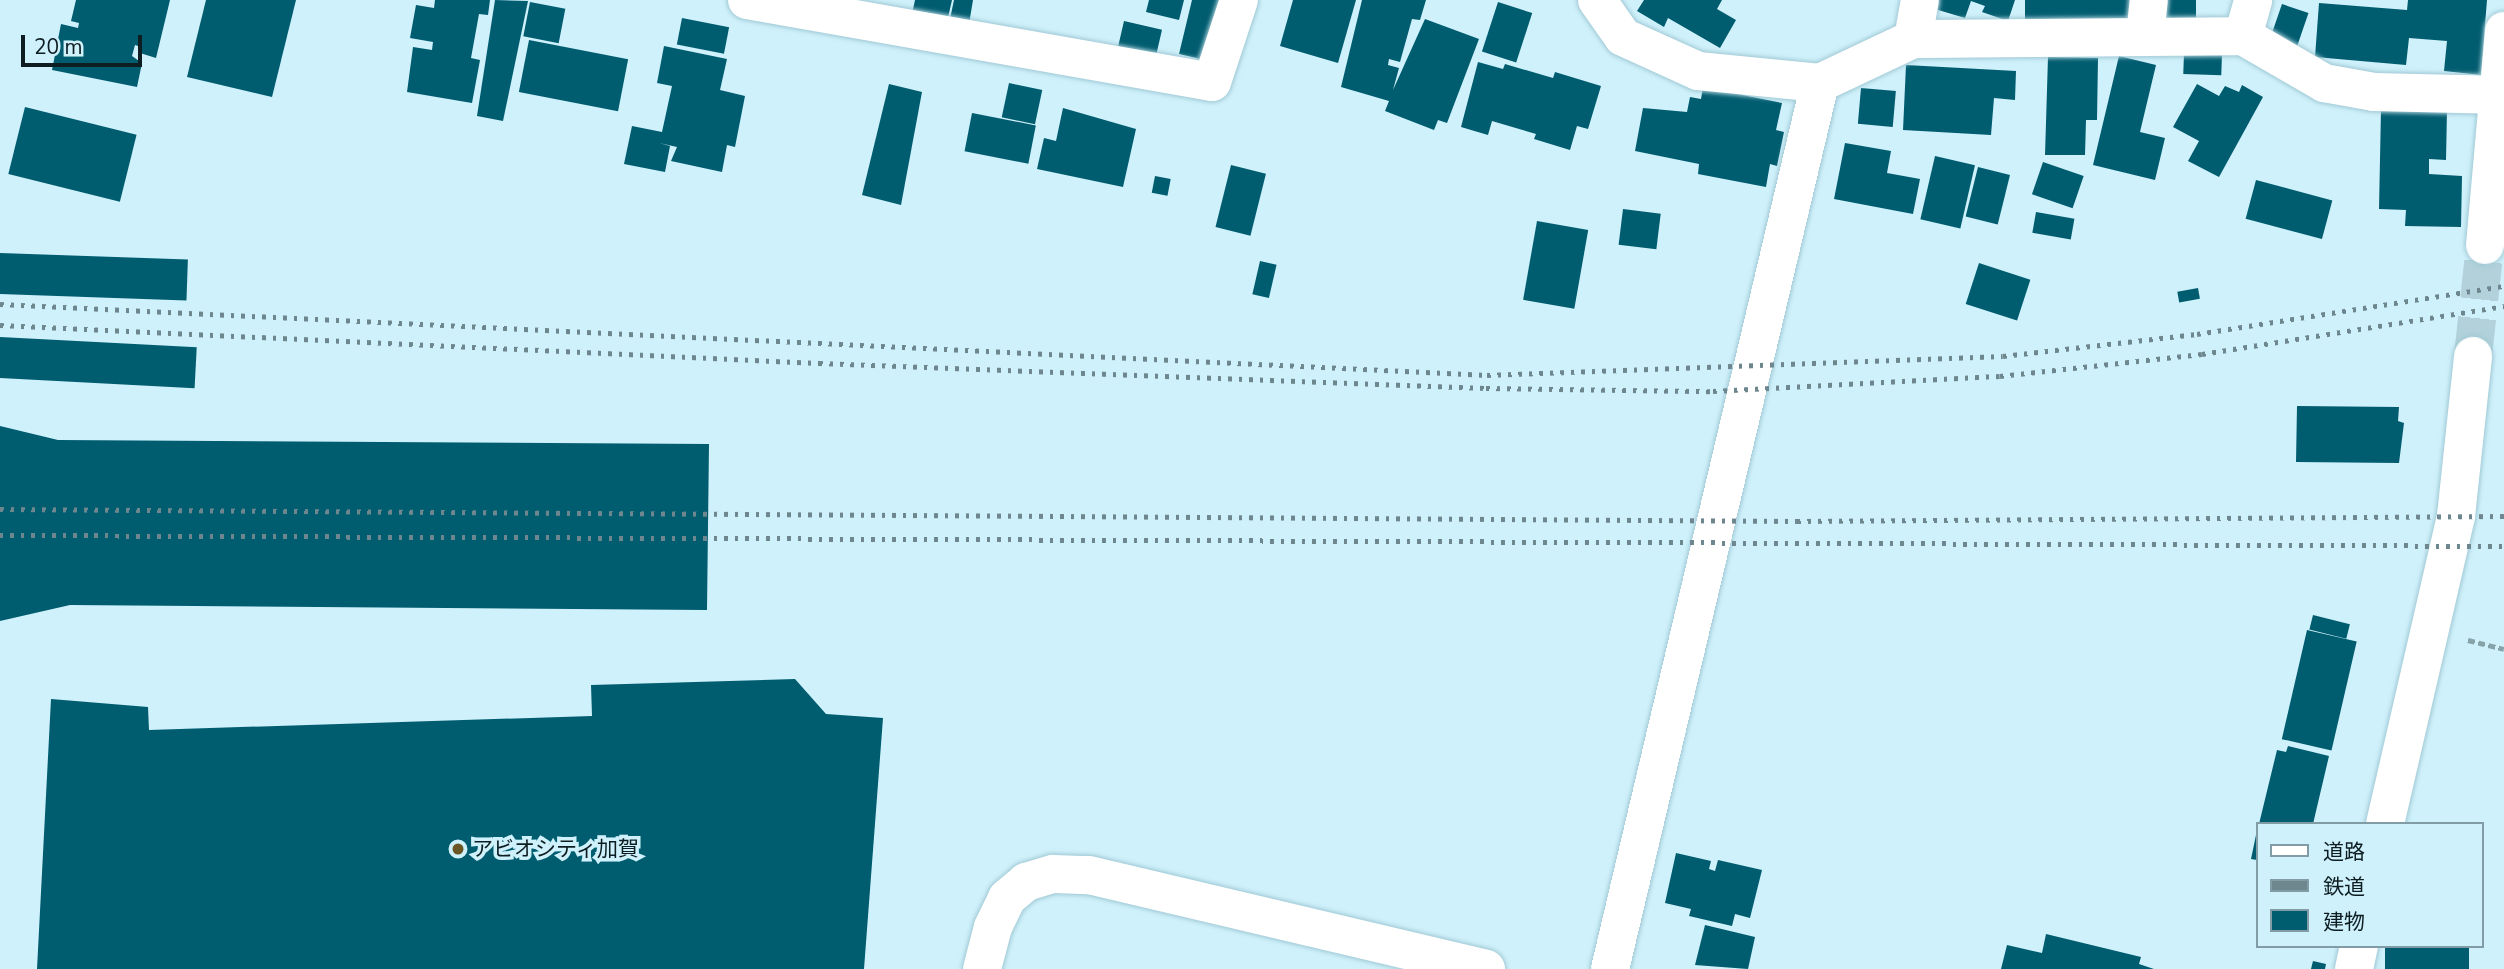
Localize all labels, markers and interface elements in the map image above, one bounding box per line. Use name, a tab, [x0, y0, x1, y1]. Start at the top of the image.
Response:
scale bar	[24, 21, 145, 65]
text: 20 m	[34, 33, 83, 61]
legend	[2256, 822, 2483, 948]
place label: アビオシティ加賀	[472, 836, 640, 862]
text: 道路	[2323, 838, 2365, 866]
marker: アビオシティ加賀	[450, 841, 466, 857]
text: 鉄道	[2323, 873, 2365, 901]
text: 建物	[2323, 908, 2365, 936]

